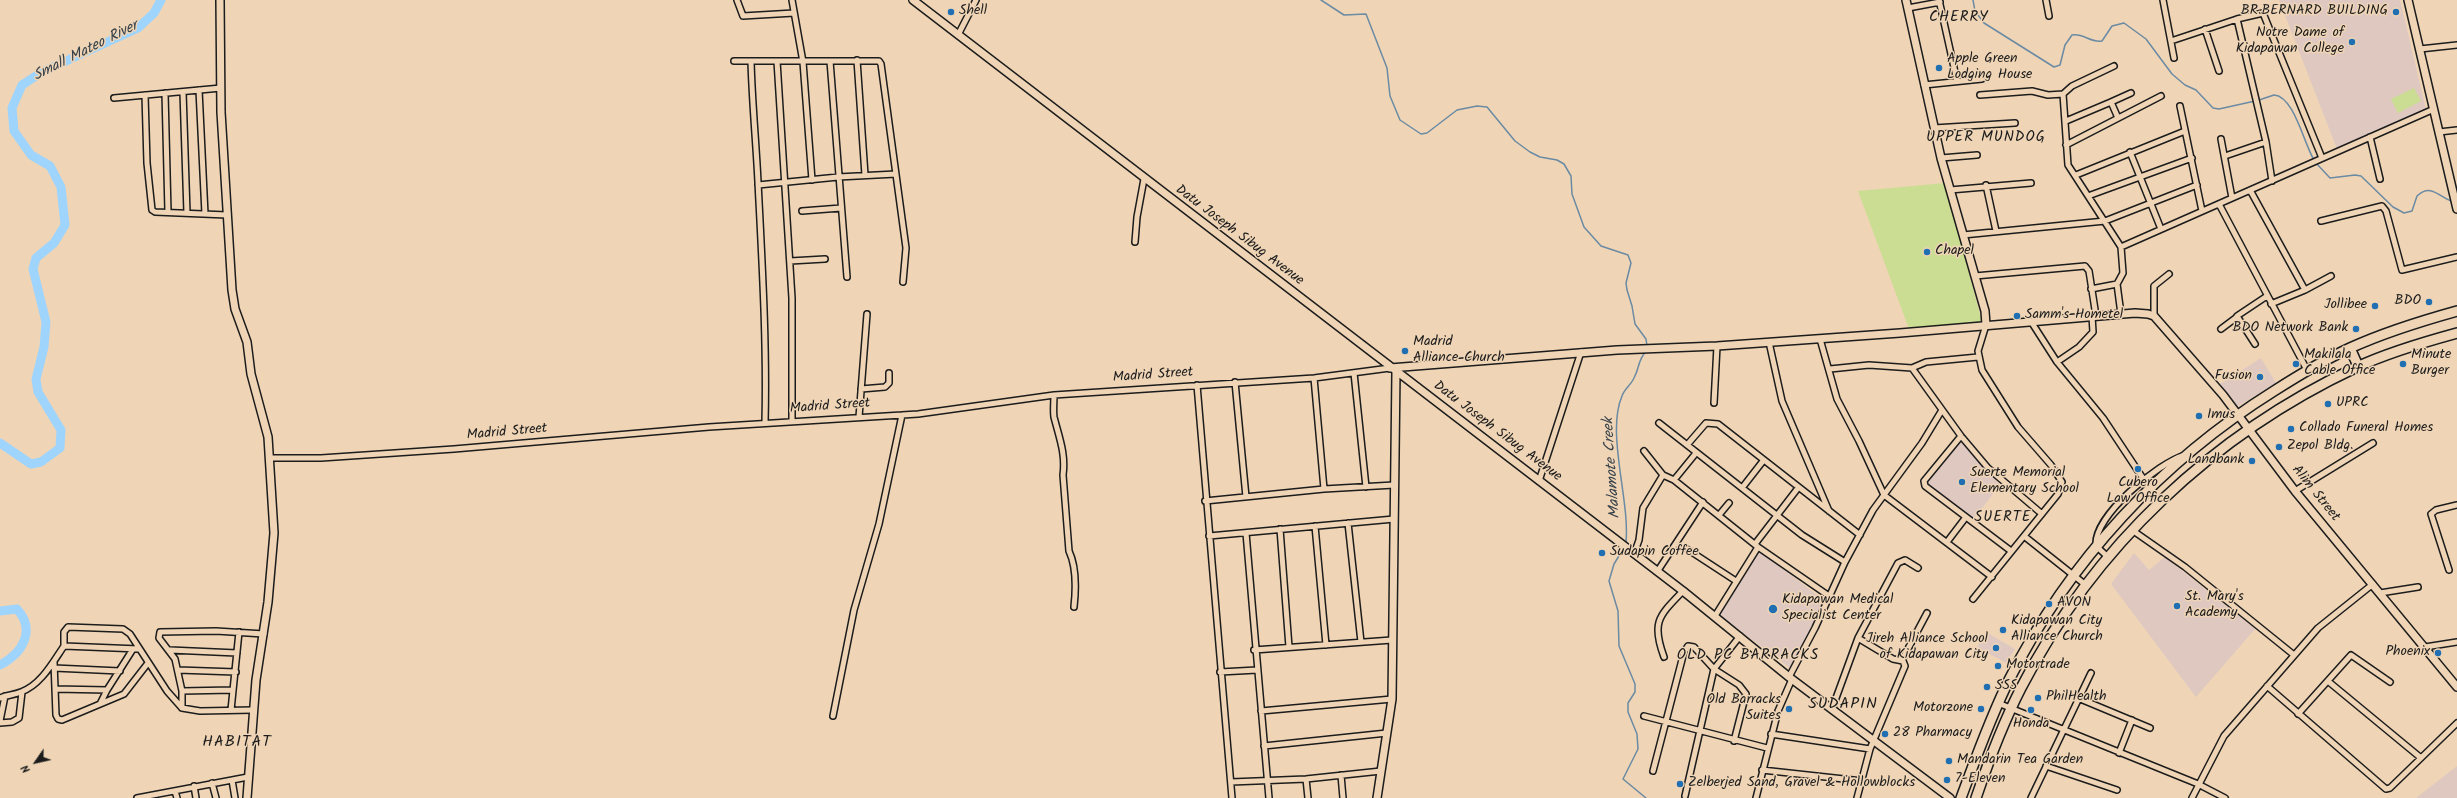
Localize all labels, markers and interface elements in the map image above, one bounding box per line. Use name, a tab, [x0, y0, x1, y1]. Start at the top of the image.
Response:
place label: Shell	[959, 4, 987, 20]
place label: BR.BERNARD BUILDING	[2241, 4, 2388, 20]
marker: Shell	[946, 7, 956, 17]
marker: BR.BERNARD BUILDING	[2391, 7, 2401, 17]
district label: CHERRY	[1929, 9, 1989, 27]
water label: Small Mateo River	[31, 18, 141, 86]
place label: Notre Dame of Kidapawan College	[2236, 26, 2344, 58]
marker: Notre Dame of Kidapawan College	[2347, 37, 2357, 47]
place label: Apple Green Lodging House	[1947, 52, 2032, 84]
marker: Apple Green Lodging House	[1934, 63, 1944, 73]
district label: UPPER MUNDOG	[1926, 129, 2046, 147]
street label: Datu Joseph Sibug Avenue	[1171, 182, 1307, 290]
place label: Chapel	[1935, 244, 1974, 260]
marker: Chapel	[1922, 247, 1932, 257]
place label: BDO	[2394, 294, 2421, 310]
marker: BDO	[2424, 297, 2434, 307]
place label: Jollibee	[2324, 298, 2367, 314]
marker: Jollibee	[2370, 301, 2380, 311]
place label: Samm's Hometel	[2025, 308, 2123, 324]
marker: Samm's Hometel	[2012, 311, 2022, 321]
place label: BDO Network Bank	[2233, 321, 2348, 337]
marker: BDO Network Bank	[2351, 324, 2361, 334]
place label: Madrid Alliance Church	[1413, 335, 1505, 368]
marker: Madrid Alliance Church	[1400, 346, 1410, 356]
place label: Makilala Cable Office	[2304, 348, 2375, 380]
place label: Minute Burger	[2411, 348, 2451, 380]
marker: Makilala Cable Office	[2291, 359, 2301, 369]
marker: Minute Burger	[2398, 359, 2408, 369]
street label: Madrid Street	[1112, 365, 1194, 387]
place label: Fusion	[2215, 369, 2252, 385]
marker: Fusion	[2255, 372, 2265, 382]
street label: Datu Joseph Sibug Avenue	[1429, 378, 1565, 486]
street label: Madrid Street	[789, 396, 871, 418]
place label: UPRC	[2336, 396, 2369, 412]
marker: UPRC	[2323, 399, 2333, 409]
place label: Imus	[2207, 408, 2235, 424]
marker: Imus	[2194, 411, 2204, 421]
water label: Malamote Creek	[1600, 417, 1626, 519]
street label: Madrid Street	[466, 421, 548, 445]
place label: Collado Funeral Homes	[2299, 421, 2433, 437]
marker: Collado Funeral Homes	[2286, 424, 2296, 434]
place label: Zepol Bldg.	[2287, 439, 2353, 455]
marker: Zepol Bldg.	[2274, 442, 2284, 452]
place label: Landbank	[2187, 453, 2244, 469]
marker: Landbank	[2247, 456, 2257, 466]
street label: Alim Street	[2287, 462, 2343, 526]
marker: Cubero Law Office	[2133, 464, 2143, 474]
place label: Suerte Memorial Elementary School	[1970, 466, 2079, 498]
place label: Cubero Law Office	[2106, 476, 2170, 508]
marker: Suerte Memorial Elementary School	[1957, 477, 1967, 487]
district label: SUERTE	[1974, 509, 2032, 527]
place label: Sudapin Coffee	[1610, 545, 1699, 561]
marker: Sudapin Coffee	[1597, 548, 1607, 558]
place label: St. Mary's Academy	[2185, 590, 2244, 622]
place label: Kidapawan Medical Specialist Center	[1782, 593, 1893, 626]
place label: AVON	[2057, 596, 2091, 612]
marker: AVON	[2044, 599, 2054, 609]
marker: St. Mary's Academy	[2172, 601, 2182, 611]
marker: Kidapawan Medical Specialist Center	[1767, 603, 1779, 615]
place label: Kidapawan City Alliance Church	[2011, 614, 2103, 646]
marker: Kidapawan City Alliance Church	[1998, 625, 2008, 635]
place label: Jireh Alliance School of Kidapawan City	[1866, 632, 1988, 664]
marker: Jireh Alliance School of Kidapawan City	[1991, 643, 2001, 653]
place label: Phoenix	[2385, 645, 2430, 661]
district label: OLD PC BARRACKS	[1677, 647, 1819, 665]
marker: Phoenix	[2433, 648, 2443, 658]
place label: Motortrade	[2006, 658, 2070, 674]
marker: Motortrade	[1993, 661, 2003, 671]
place label: SSS	[1995, 679, 2017, 695]
marker: SSS	[1982, 682, 1992, 692]
place label: PhilHealth	[2046, 690, 2106, 706]
place label: Old Barracks Suites	[1706, 693, 1781, 726]
marker: PhilHealth	[2033, 693, 2043, 703]
district label: SUDAPIN	[1808, 695, 1878, 715]
place label: Motorzone	[1913, 701, 1973, 717]
marker: Old Barracks Suites	[1784, 704, 1794, 714]
marker: Motorzone	[1976, 704, 1986, 714]
marker: Honda	[2026, 705, 2036, 715]
place label: Honda	[2013, 717, 2049, 733]
place label: 28 Pharmacy	[1893, 726, 1972, 742]
marker: 28 Pharmacy	[1880, 729, 1890, 739]
district label: HABITAT	[202, 733, 272, 753]
north arrow	[16, 742, 56, 782]
place label: Mandarin Tea Garden	[1957, 753, 2083, 769]
marker: Mandarin Tea Garden	[1944, 756, 1954, 766]
text: N	[17, 761, 35, 777]
place label: 7-Eleven	[1955, 772, 2005, 788]
marker: 7-Eleven	[1942, 775, 1952, 785]
place label: Zelberjed Sand, Gravel & Hollowblocks	[1688, 776, 1915, 792]
marker: Zelberjed Sand, Gravel & Hollowblocks	[1675, 779, 1685, 789]

